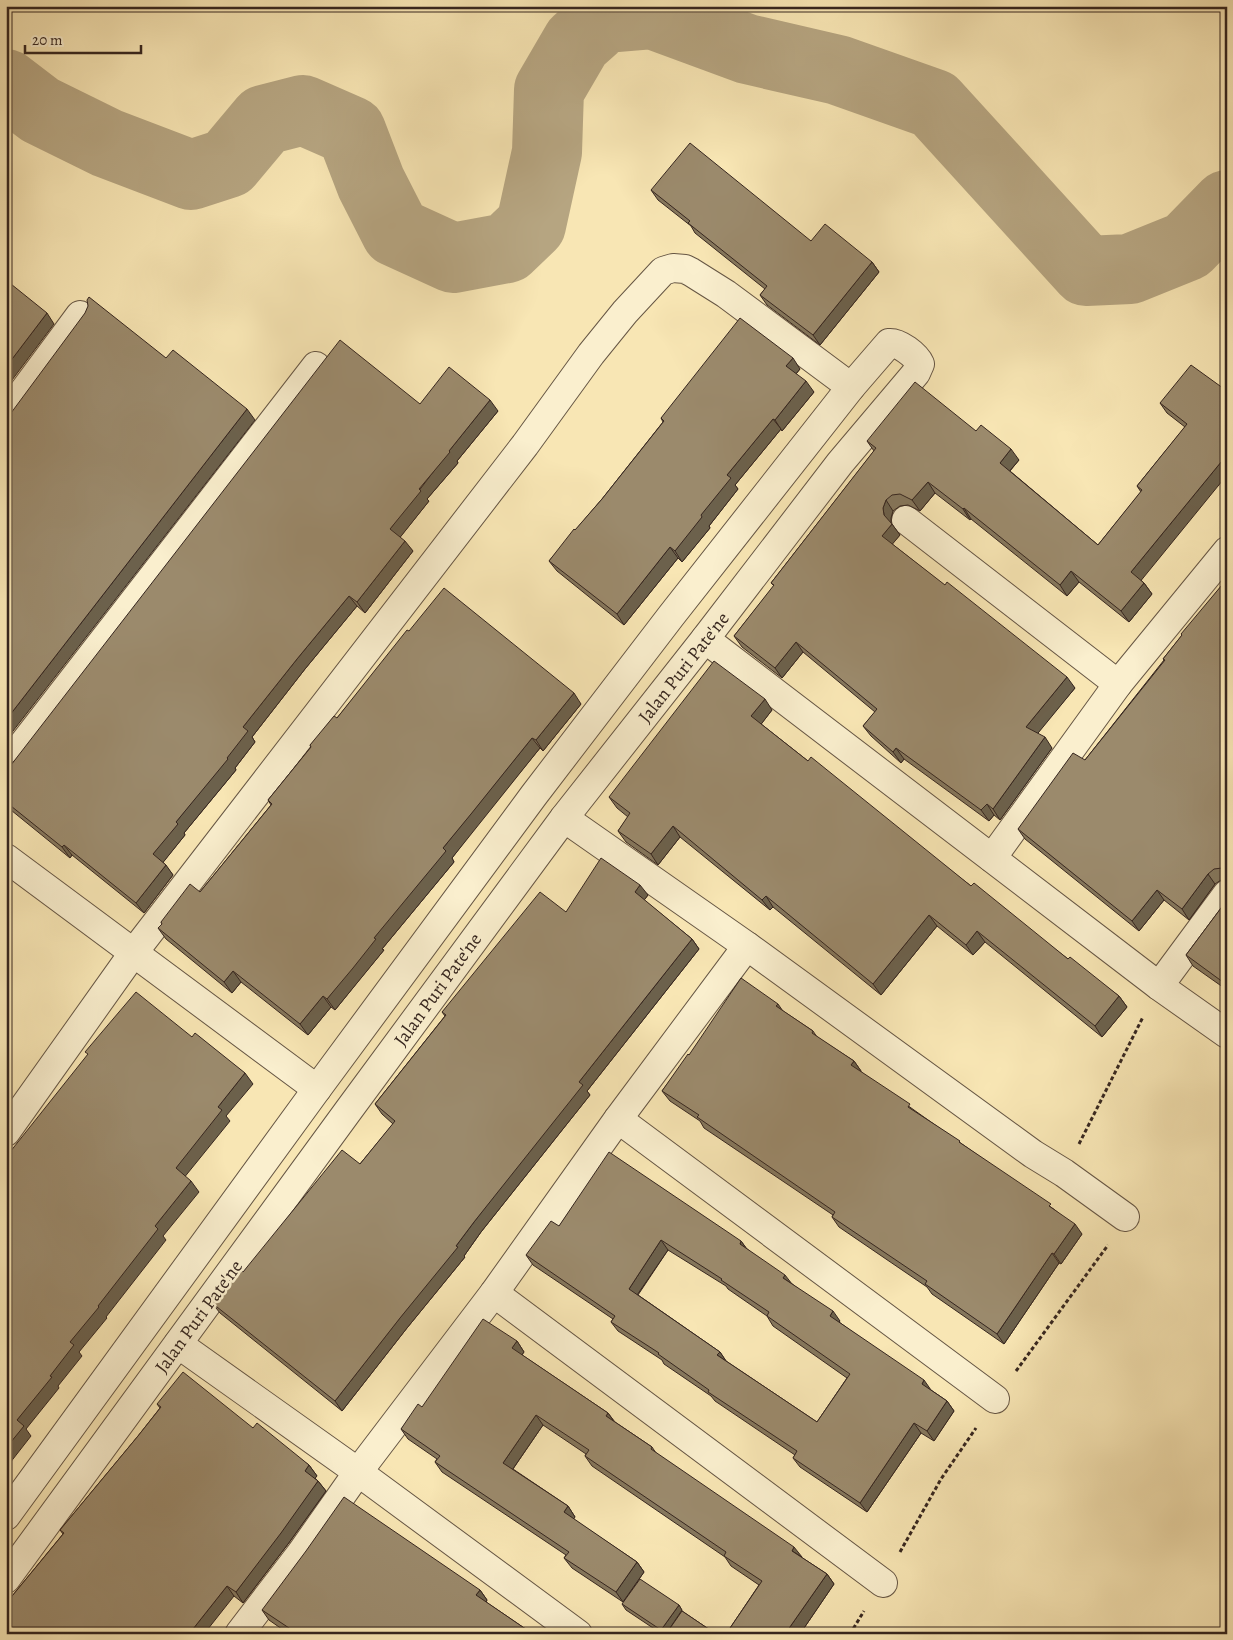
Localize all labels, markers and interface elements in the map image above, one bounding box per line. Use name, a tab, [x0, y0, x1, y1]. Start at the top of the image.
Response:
scale bar	[25, 22, 141, 54]
text: 20 m	[32, 30, 63, 50]
street label: Jalan Puri Pate'ne	[632, 607, 735, 729]
street label: Jalan Puri Pate'ne	[388, 928, 488, 1052]
street label: Jalan Puri Pate'ne	[149, 1255, 249, 1379]

